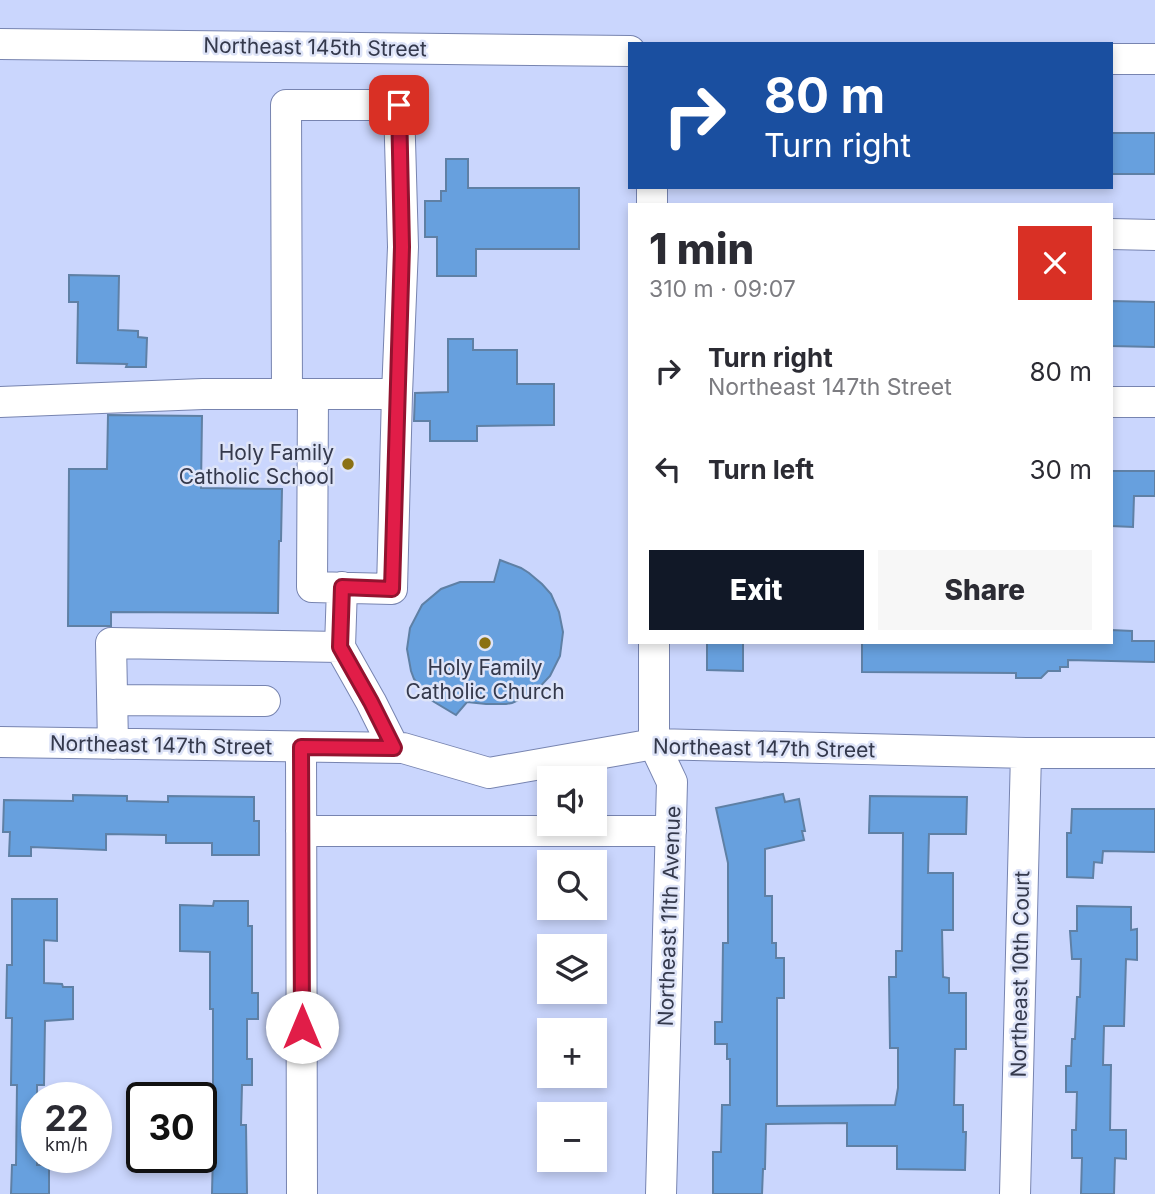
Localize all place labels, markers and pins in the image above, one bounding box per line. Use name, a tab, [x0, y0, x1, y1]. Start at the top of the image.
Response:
pin	[369, 75, 429, 135]
place label: Holy Family Catholic School	[179, 440, 334, 489]
marker: Holy Family Catholic School	[340, 456, 356, 472]
marker: Holy Family Catholic Church	[477, 635, 493, 651]
place label: Holy Family Catholic Church	[405, 655, 565, 704]

